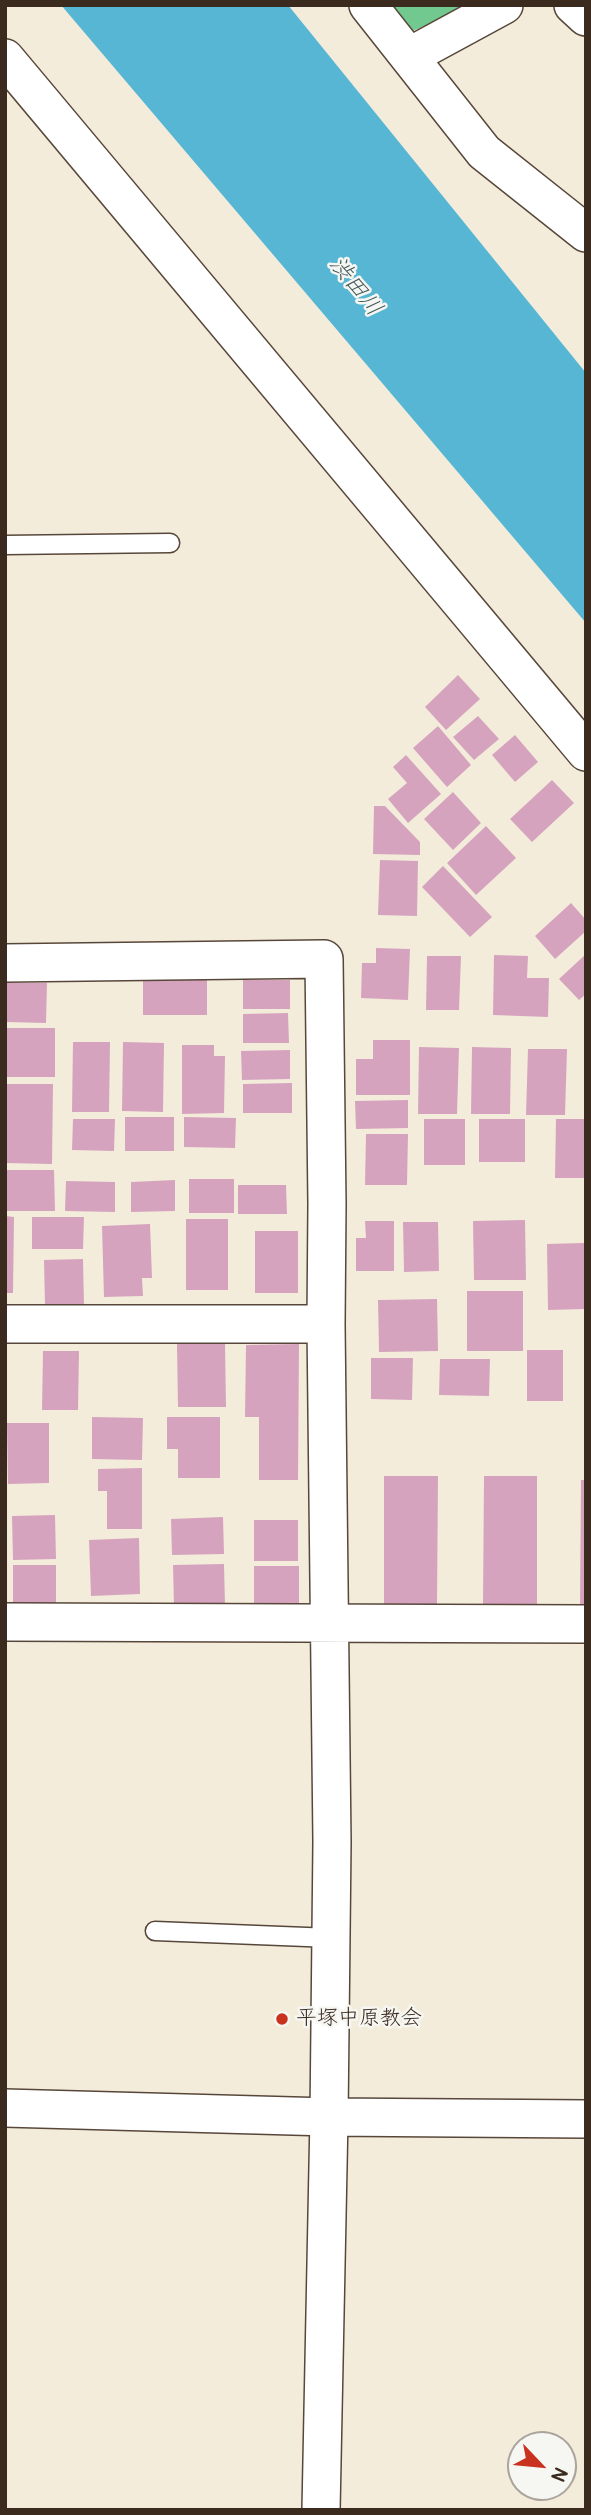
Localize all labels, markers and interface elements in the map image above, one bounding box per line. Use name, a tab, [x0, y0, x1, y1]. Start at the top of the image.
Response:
water label: 渋田川	[323, 252, 387, 322]
place label: 平塚中原教会	[296, 2006, 422, 2032]
marker: 平塚中原教会	[274, 2011, 290, 2027]
north arrow	[507, 2431, 577, 2501]
text: N	[545, 2463, 573, 2485]

